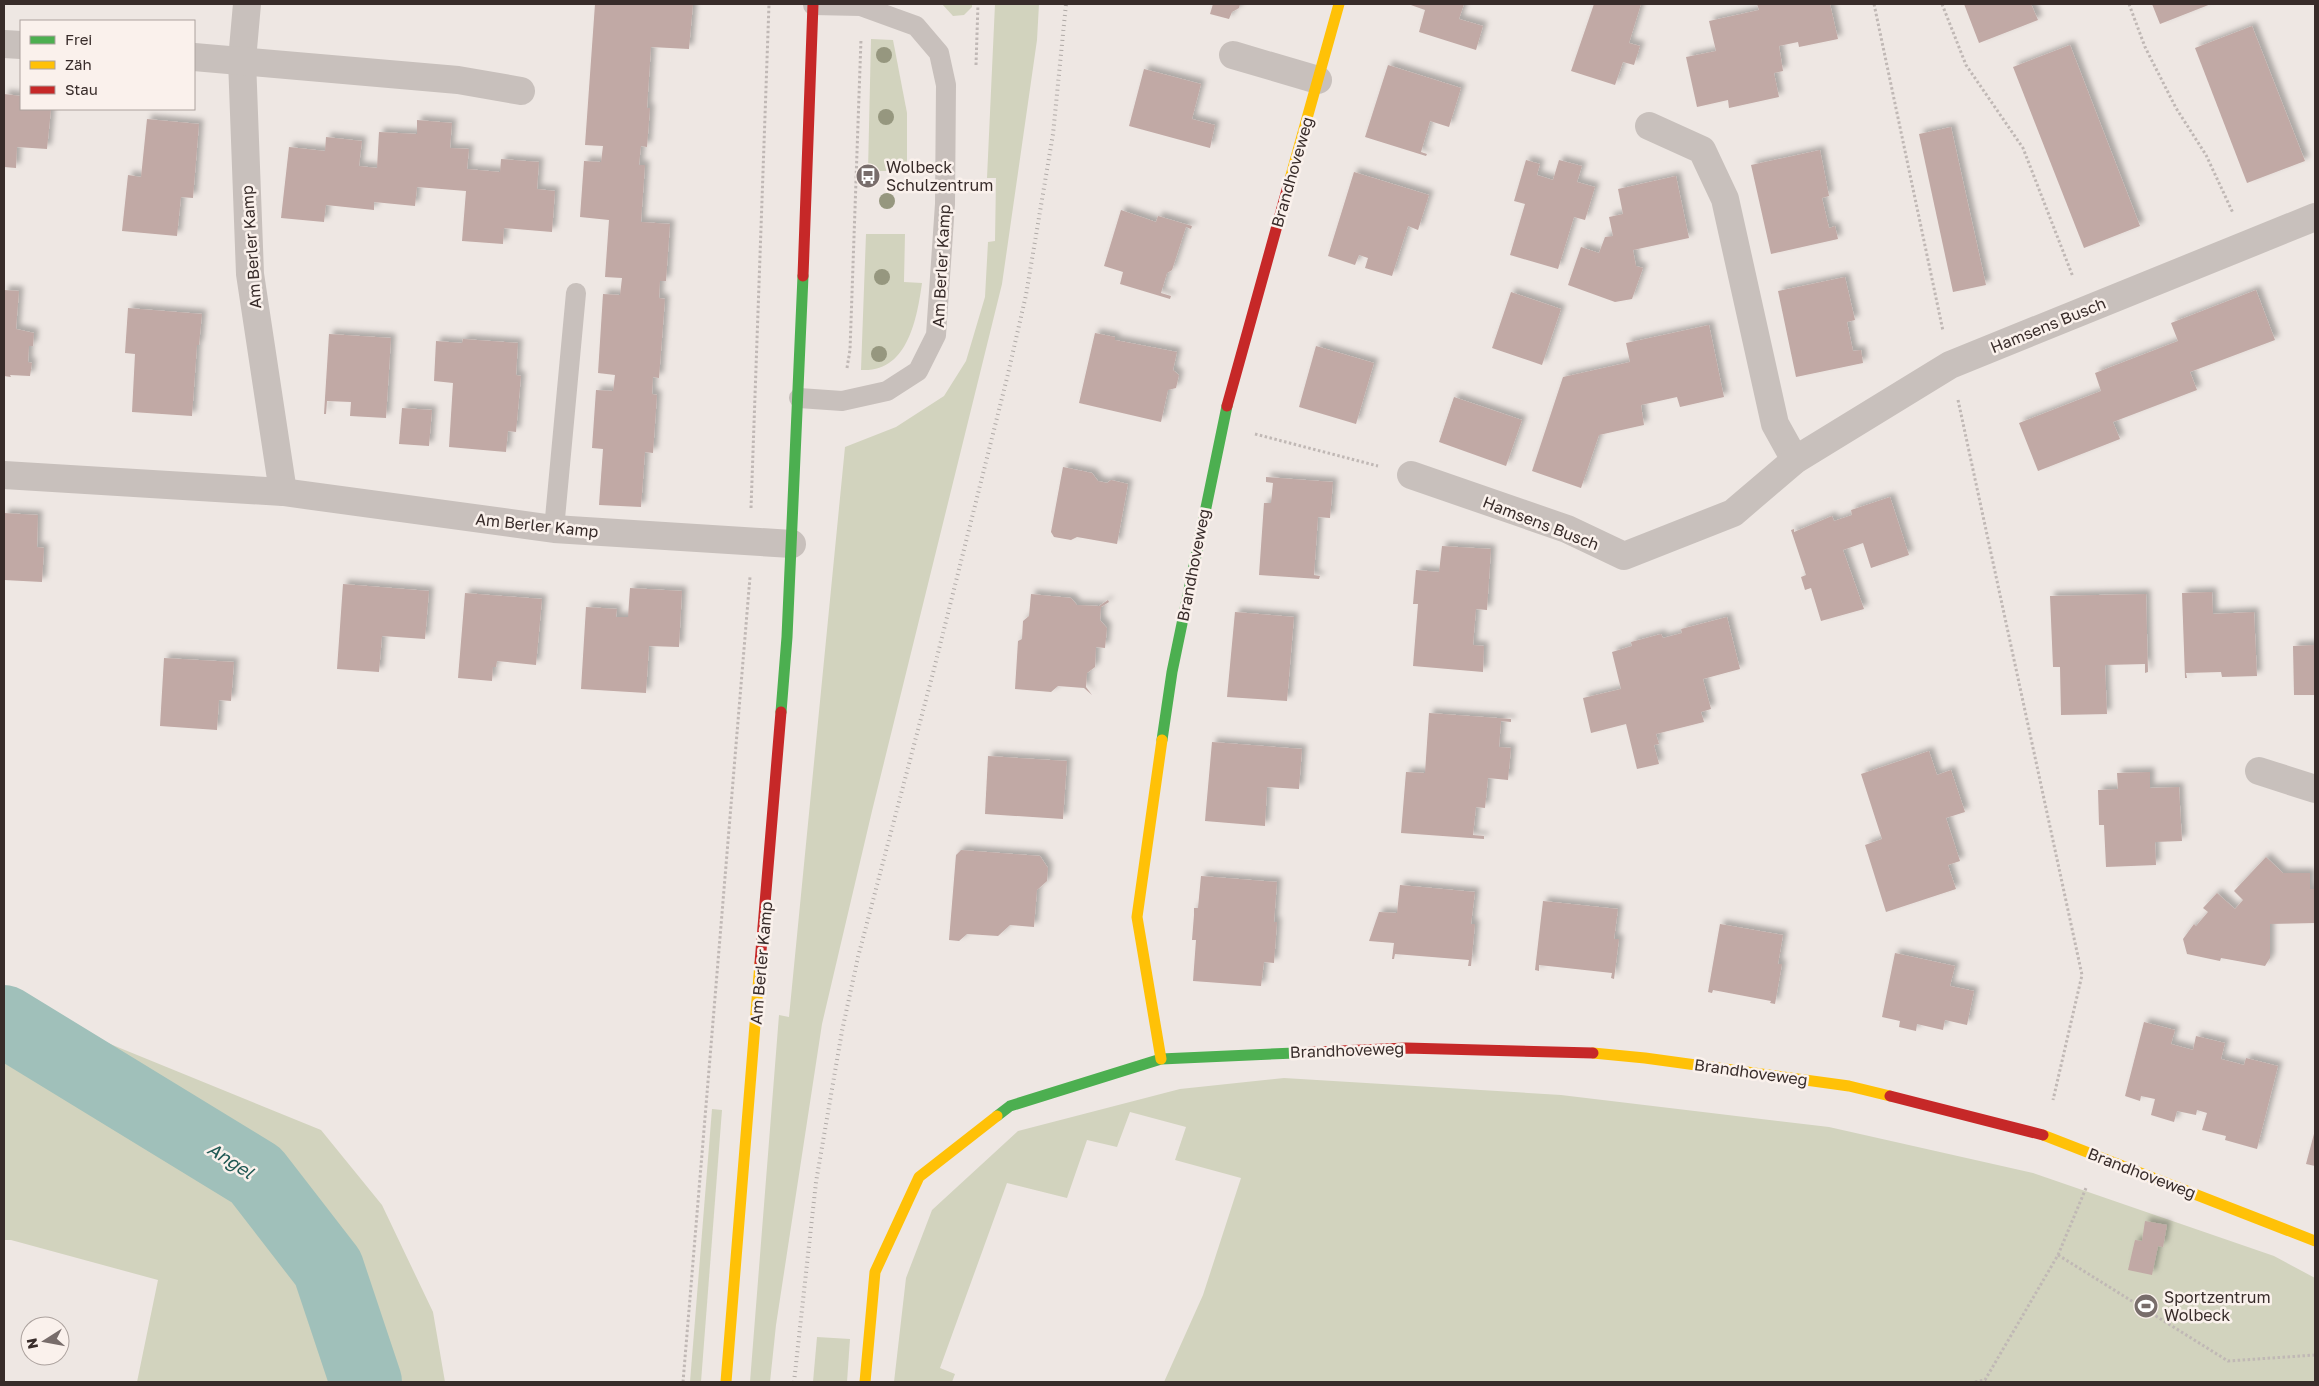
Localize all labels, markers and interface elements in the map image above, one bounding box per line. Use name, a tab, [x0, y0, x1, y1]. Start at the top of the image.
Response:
legend	[20, 20, 195, 110]
text: Frei	[65, 30, 92, 48]
text: Zäh	[65, 55, 92, 73]
text: Stau	[65, 80, 98, 98]
street label: Brandhoveweg	[1267, 114, 1317, 230]
place label: Wolbeck Schulzentrum	[886, 157, 993, 195]
bus stop icon: Wolbeck Schulzentrum	[855, 163, 881, 189]
street label: Am Berler Kamp	[237, 185, 265, 309]
street label: Am Berler Kamp	[928, 204, 954, 328]
street label: Hamsens Busch	[1987, 293, 2109, 357]
street label: Hamsens Busch	[1480, 492, 1602, 554]
street label: Brandhoveweg	[1172, 507, 1214, 623]
street label: Am Berler Kamp	[475, 509, 600, 541]
street label: Am Berler Kamp	[746, 900, 776, 1025]
street label: Brandhoveweg	[1290, 1038, 1404, 1062]
street label: Brandhoveweg	[1693, 1054, 1809, 1090]
water label: Angel	[204, 1137, 259, 1184]
street label: Brandhoveweg	[2085, 1143, 2199, 1203]
place label: Sportzentrum Wolbeck	[2164, 1287, 2271, 1325]
sports icon: Sportzentrum Wolbeck	[2133, 1293, 2159, 1319]
north arrow	[20, 1316, 70, 1366]
text: N	[22, 1337, 41, 1350]

